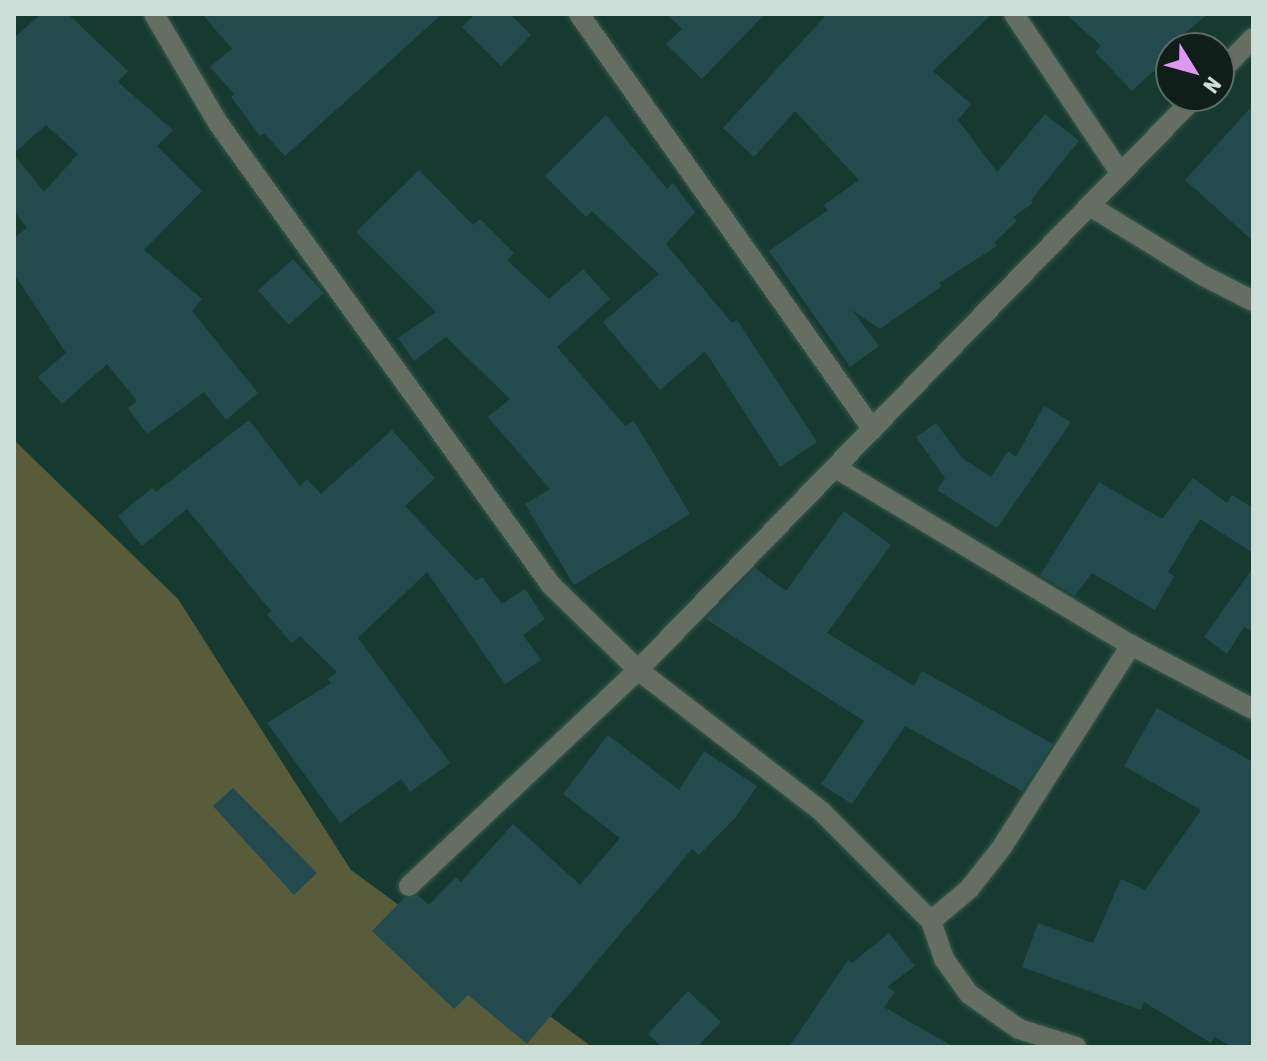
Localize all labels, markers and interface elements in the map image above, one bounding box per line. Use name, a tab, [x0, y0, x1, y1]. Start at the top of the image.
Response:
north arrow	[1155, 32, 1235, 112]
text: N	[1198, 72, 1227, 98]

